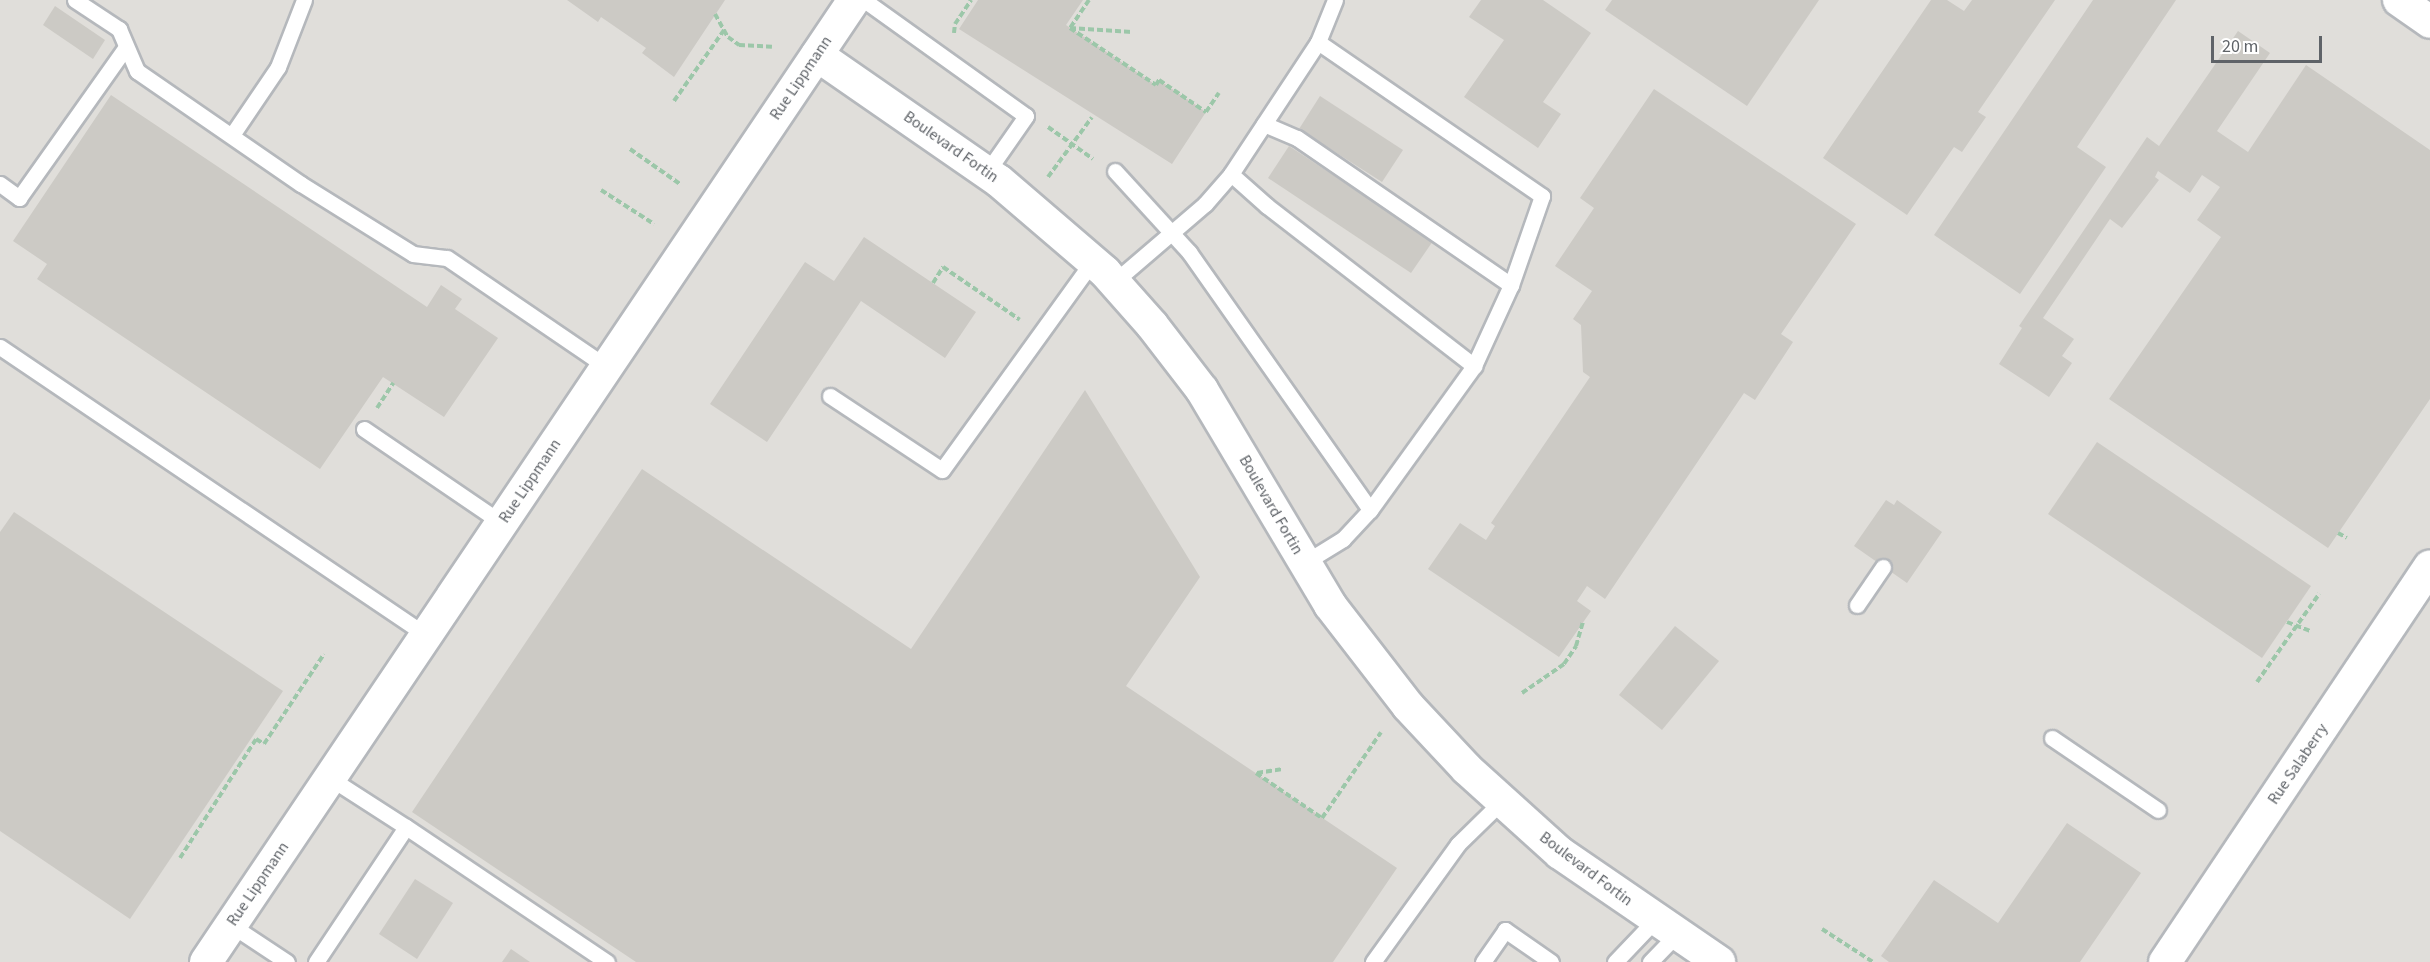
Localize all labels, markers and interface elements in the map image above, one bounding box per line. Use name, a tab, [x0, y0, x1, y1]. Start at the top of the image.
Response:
scale bar	[2214, 24, 2325, 62]
street label: Rue Lippmann	[766, 32, 836, 124]
text: 20 m	[2222, 34, 2258, 59]
street label: Boulevard Fortin	[900, 107, 1002, 187]
street label: Rue Lippmann	[495, 435, 565, 527]
street label: Boulevard Fortin	[1235, 452, 1307, 558]
street label: Rue Salaberry	[2264, 720, 2332, 808]
street label: Boulevard Fortin	[1536, 828, 1636, 910]
street label: Rue Lippmann	[223, 838, 293, 930]

